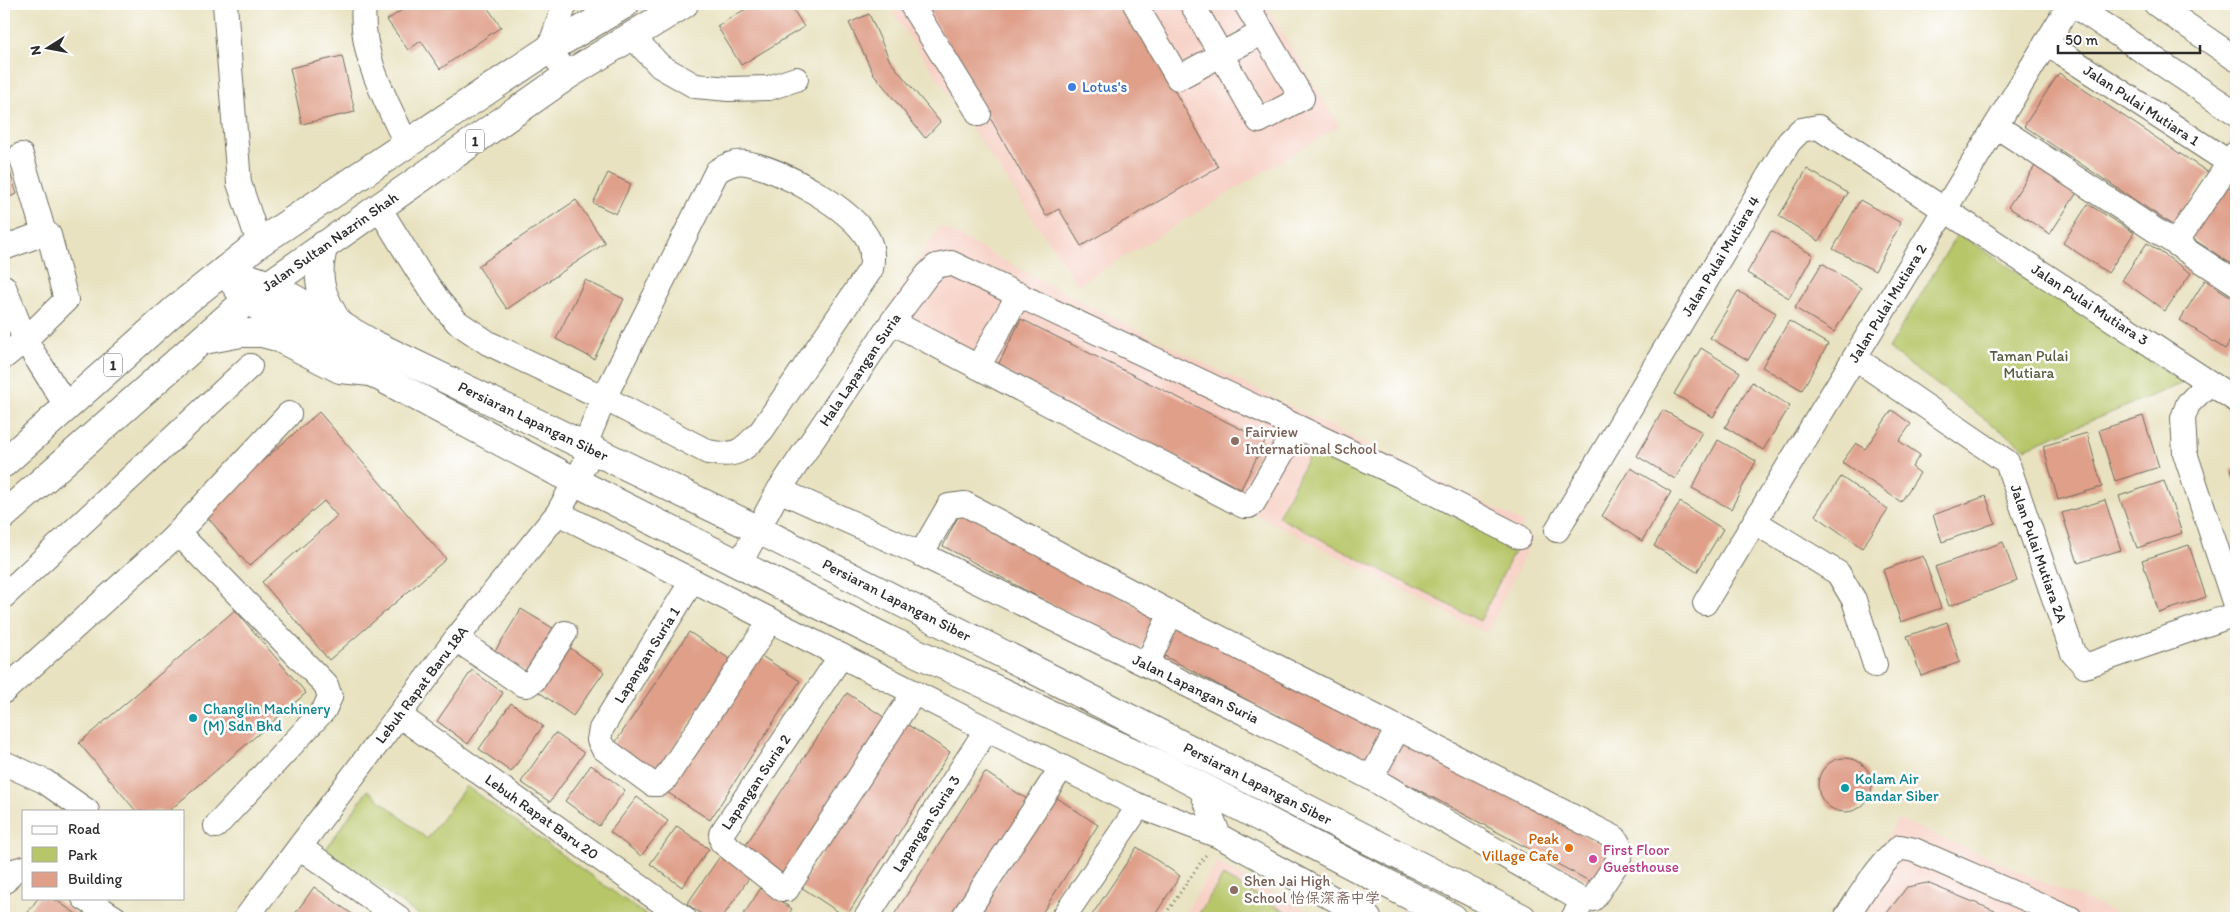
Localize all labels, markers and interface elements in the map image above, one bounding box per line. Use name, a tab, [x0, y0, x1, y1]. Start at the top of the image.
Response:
north arrow	[22, 22, 72, 72]
scale bar	[2058, 22, 2200, 54]
text: 50 m	[2065, 31, 2098, 49]
text: N	[26, 44, 45, 57]
street label: Jalan Pulai Mutiara 1	[2080, 61, 2203, 150]
place label: Lotus's	[1082, 78, 1127, 96]
marker: Lotus's	[1066, 81, 1078, 93]
road number: 1	[466, 130, 484, 152]
street label: Jalan Sultan Nazrin Shah	[259, 188, 402, 296]
street label: Jalan Pulai Mutiara 4	[1678, 193, 1764, 320]
street label: Jalan Pulai Mutiara 2	[1845, 241, 1931, 366]
street label: Jalan Pulai Mutiara 3	[2028, 260, 2152, 349]
street label: Hala Lapangan Suria	[815, 309, 905, 430]
park label: Taman Pulai Mutiara	[1990, 347, 2068, 382]
road number: 1	[104, 354, 122, 376]
street label: Persiaran Lapangan Siber	[455, 377, 611, 465]
place label: Fairview International School	[1245, 423, 1378, 458]
marker: Fairview International School	[1229, 435, 1241, 447]
street label: Jalan Pulai Mutiara 2A	[2006, 482, 2071, 626]
street label: Persiaran Lapangan Siber	[819, 555, 974, 645]
street label: Lapangan Suria 1	[610, 603, 684, 707]
street label: Lebuh Rapat Baru 18A	[371, 622, 472, 747]
street label: Jalan Lapangan Suria	[1130, 650, 1263, 728]
place label: Changlin Machinery (M) Sdn Bhd	[203, 700, 330, 735]
marker: Changlin Machinery (M) Sdn Bhd	[187, 712, 199, 724]
street label: Lapangan Suria 2	[717, 731, 795, 833]
street label: Persiaran Lapangan Siber	[1180, 738, 1335, 829]
street label: Lebuh Rapat Baru 20	[481, 770, 602, 863]
place label: Kolam Air Bandar Siber	[1855, 770, 1939, 805]
street label: Lapangan Suria 3	[889, 772, 964, 876]
marker: Kolam Air Bandar Siber	[1839, 782, 1851, 794]
legend	[22, 810, 185, 900]
text: Road	[68, 820, 101, 838]
place label: Peak Village Cafe	[1482, 830, 1559, 865]
place label: First Floor Guesthouse	[1603, 841, 1679, 876]
marker: Peak Village Cafe	[1563, 842, 1575, 854]
text: Park	[68, 846, 98, 864]
marker: First Floor Guesthouse	[1587, 853, 1599, 865]
text: Building	[68, 870, 122, 888]
place label: Shen Jai High School 怡保深斋中学	[1244, 872, 1380, 907]
marker: Shen Jai High School 怡保深斋中学	[1228, 884, 1240, 896]

